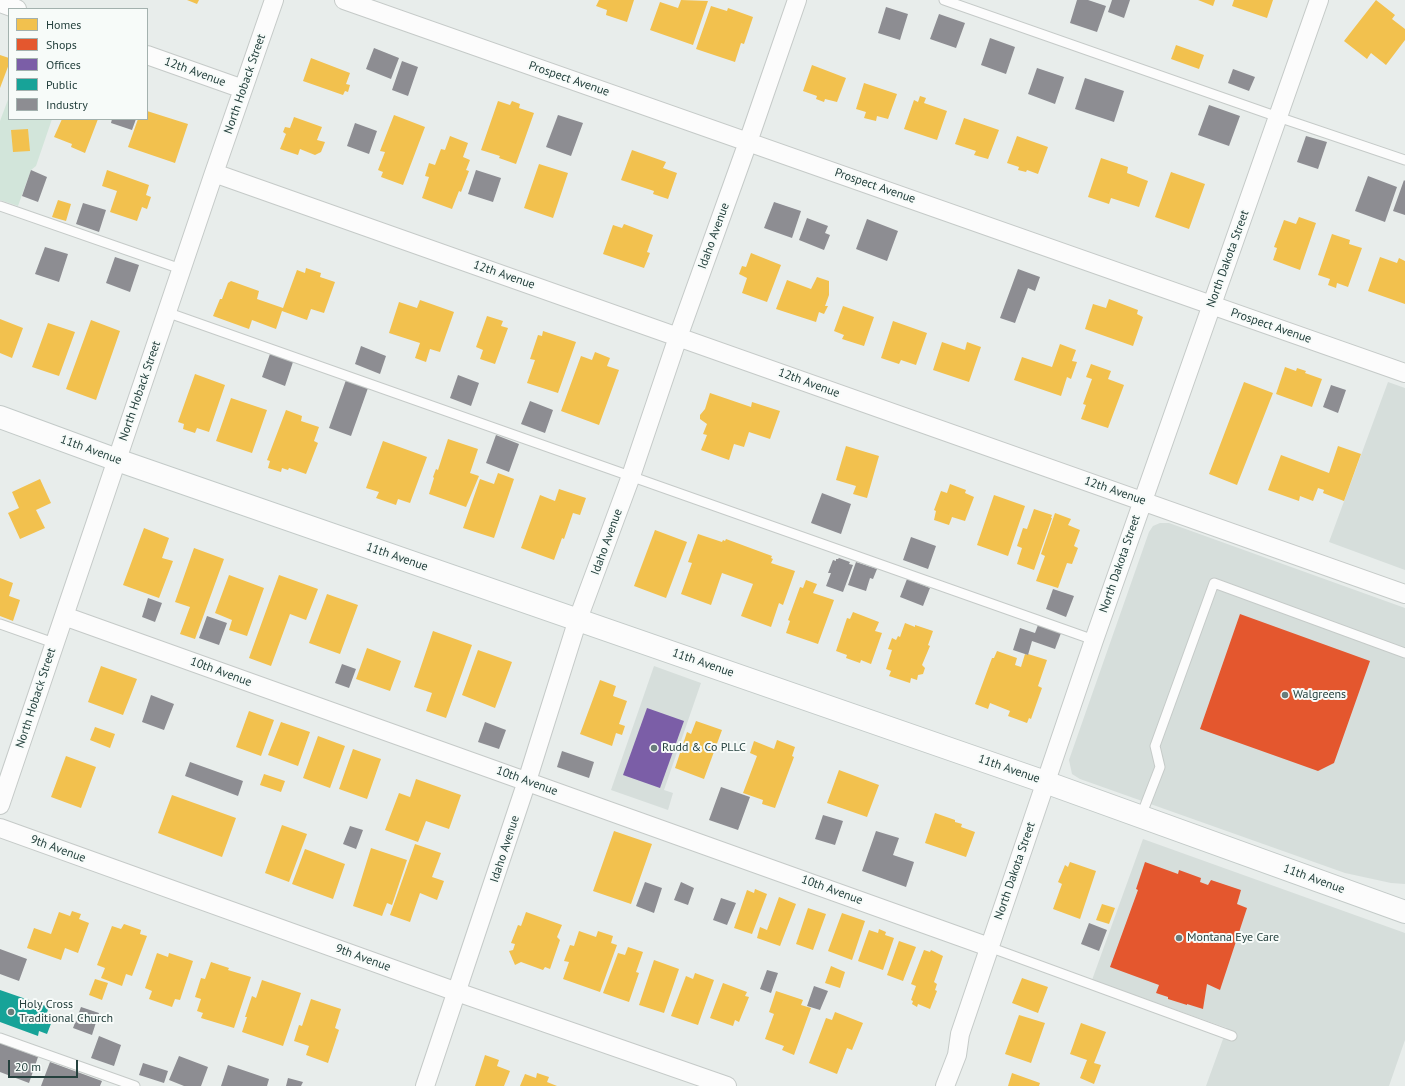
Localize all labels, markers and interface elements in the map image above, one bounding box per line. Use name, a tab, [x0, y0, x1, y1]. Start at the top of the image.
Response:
legend	[8, 8, 148, 120]
text: Homes	[46, 17, 81, 32]
street label: North Hoback Street	[221, 32, 269, 136]
text: Shops	[46, 37, 77, 52]
street label: 12th Avenue	[162, 54, 228, 90]
text: Offices	[46, 57, 81, 72]
street label: Prospect Avenue	[527, 58, 611, 100]
text: Public	[46, 77, 77, 92]
text: Industry	[46, 97, 88, 112]
street label: Prospect Avenue	[833, 165, 917, 207]
street label: Idaho Avenue	[695, 201, 733, 271]
street label: North Dakota Street	[1204, 208, 1252, 310]
street label: 12th Avenue	[471, 258, 537, 292]
street label: Prospect Avenue	[1229, 305, 1313, 347]
street label: North Hoback Street	[116, 339, 164, 443]
street label: 12th Avenue	[776, 365, 842, 401]
street label: 11th Avenue	[58, 432, 124, 468]
street label: 12th Avenue	[1082, 474, 1148, 508]
street label: Idaho Avenue	[588, 507, 626, 577]
street label: North Dakota Street	[1097, 513, 1143, 615]
street label: 11th Avenue	[364, 540, 430, 574]
street label: North Hoback Street	[13, 646, 59, 750]
street label: 11th Avenue	[670, 646, 736, 680]
street label: 10th Avenue	[188, 654, 254, 690]
place label: Walgreens	[1293, 688, 1346, 702]
marker: Walgreens	[1280, 690, 1290, 700]
place label: Rudd & Co PLLC	[662, 741, 746, 755]
marker: Rudd & Co PLLC	[649, 743, 659, 753]
street label: 11th Avenue	[976, 752, 1042, 786]
street label: 10th Avenue	[494, 763, 560, 799]
street label: Idaho Avenue	[487, 814, 523, 884]
street label: North Dakota Street	[992, 820, 1038, 922]
street label: 9th Avenue	[28, 832, 88, 866]
street label: 11th Avenue	[1281, 861, 1347, 897]
street label: 10th Avenue	[799, 872, 865, 908]
place label: Montana Eye Care	[1187, 931, 1279, 945]
marker: Montana Eye Care	[1174, 933, 1184, 943]
street label: 9th Avenue	[333, 941, 393, 975]
place label: Holy Cross Traditional Church	[19, 998, 113, 1026]
marker: Holy Cross Traditional Church	[6, 1007, 16, 1017]
scale bar	[10, 1052, 80, 1078]
text: 20 m	[15, 1059, 41, 1074]

